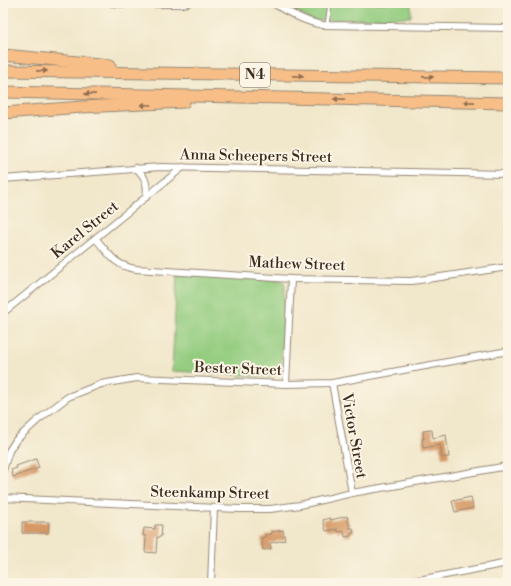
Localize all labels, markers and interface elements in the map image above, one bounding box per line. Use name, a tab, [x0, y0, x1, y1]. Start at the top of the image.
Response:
road number: N4	[240, 63, 270, 87]
one-way arrow	[36, 68, 49, 74]
one-way arrow	[292, 72, 304, 79]
one-way arrow	[422, 74, 435, 80]
one-way arrow	[83, 91, 96, 97]
one-way arrow	[332, 96, 345, 102]
one-way arrow	[462, 99, 475, 105]
one-way arrow	[140, 101, 152, 108]
street label: Anna Scheepers Street	[179, 145, 333, 167]
street label: Karel Street	[47, 197, 123, 263]
street label: Mathew Street	[248, 253, 346, 275]
street label: Bester Street	[193, 358, 283, 380]
street label: Victor Street	[337, 391, 371, 481]
street label: Steenkamp Street	[150, 482, 271, 504]

